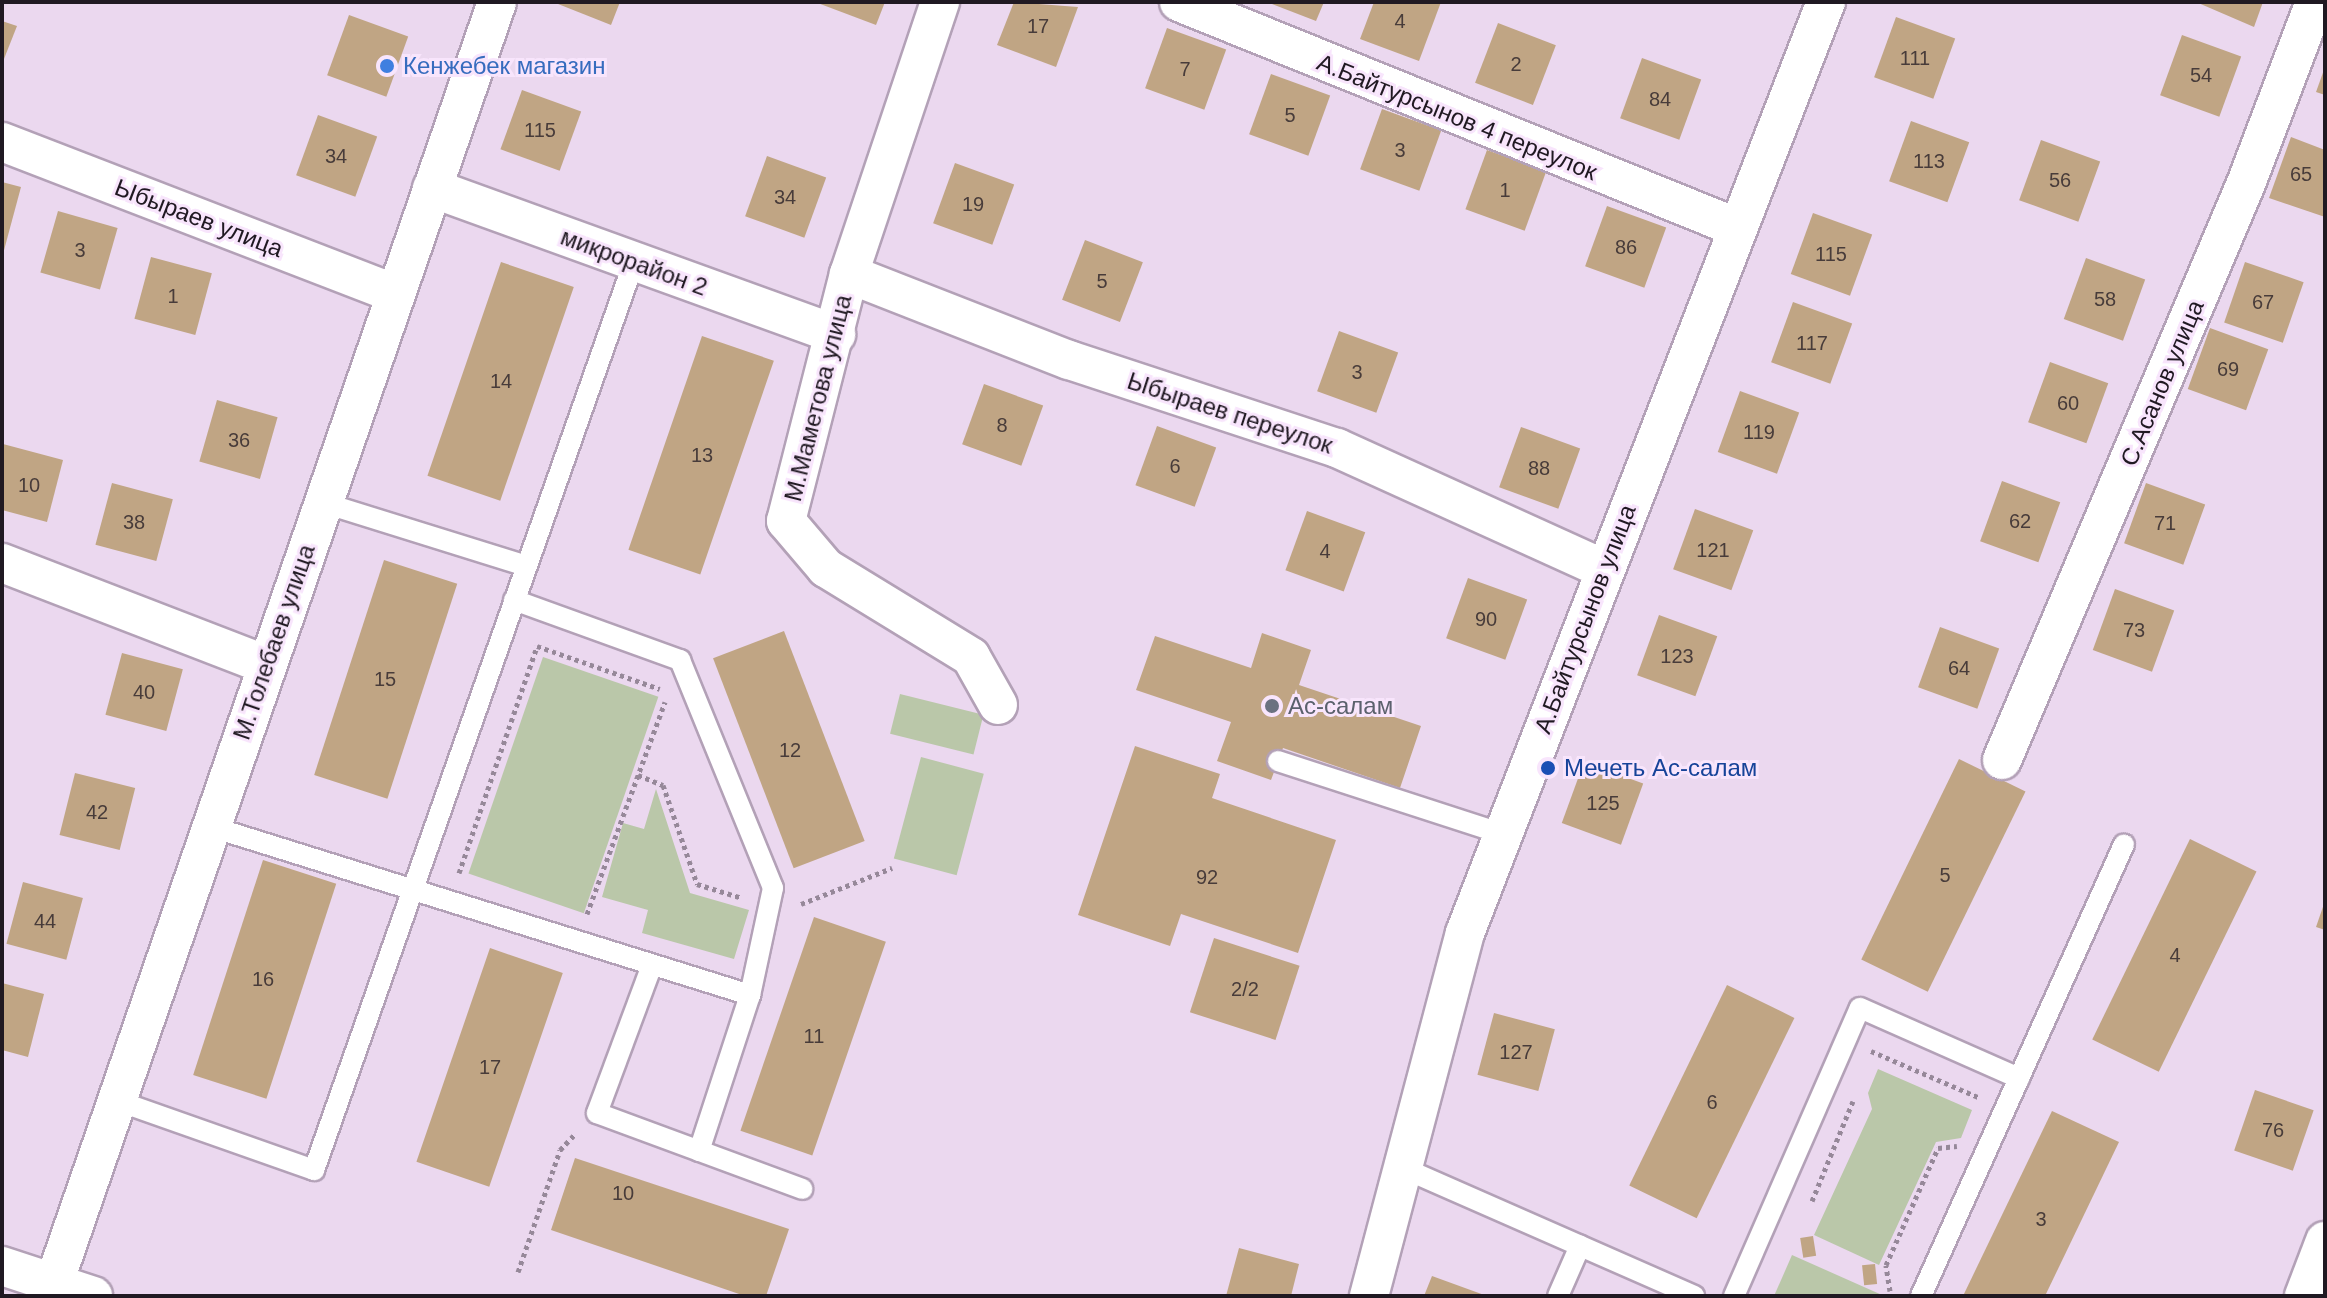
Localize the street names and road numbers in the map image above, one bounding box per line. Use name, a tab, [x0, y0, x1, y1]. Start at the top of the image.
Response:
street label: А.Байтурсынов 4 переулок	[1313, 48, 1601, 186]
street label: Ыбыраев улица	[111, 173, 287, 263]
street label: микрорайон 2	[557, 222, 711, 302]
street label: М.Маметова улица	[778, 292, 858, 504]
street label: С.Асанов улица	[2114, 296, 2210, 470]
street label: Ыбыраев переулок	[1124, 366, 1336, 460]
street label: А.Байтурсынов улица	[1528, 501, 1642, 737]
street label: М.Толебаев улица	[227, 541, 321, 743]

